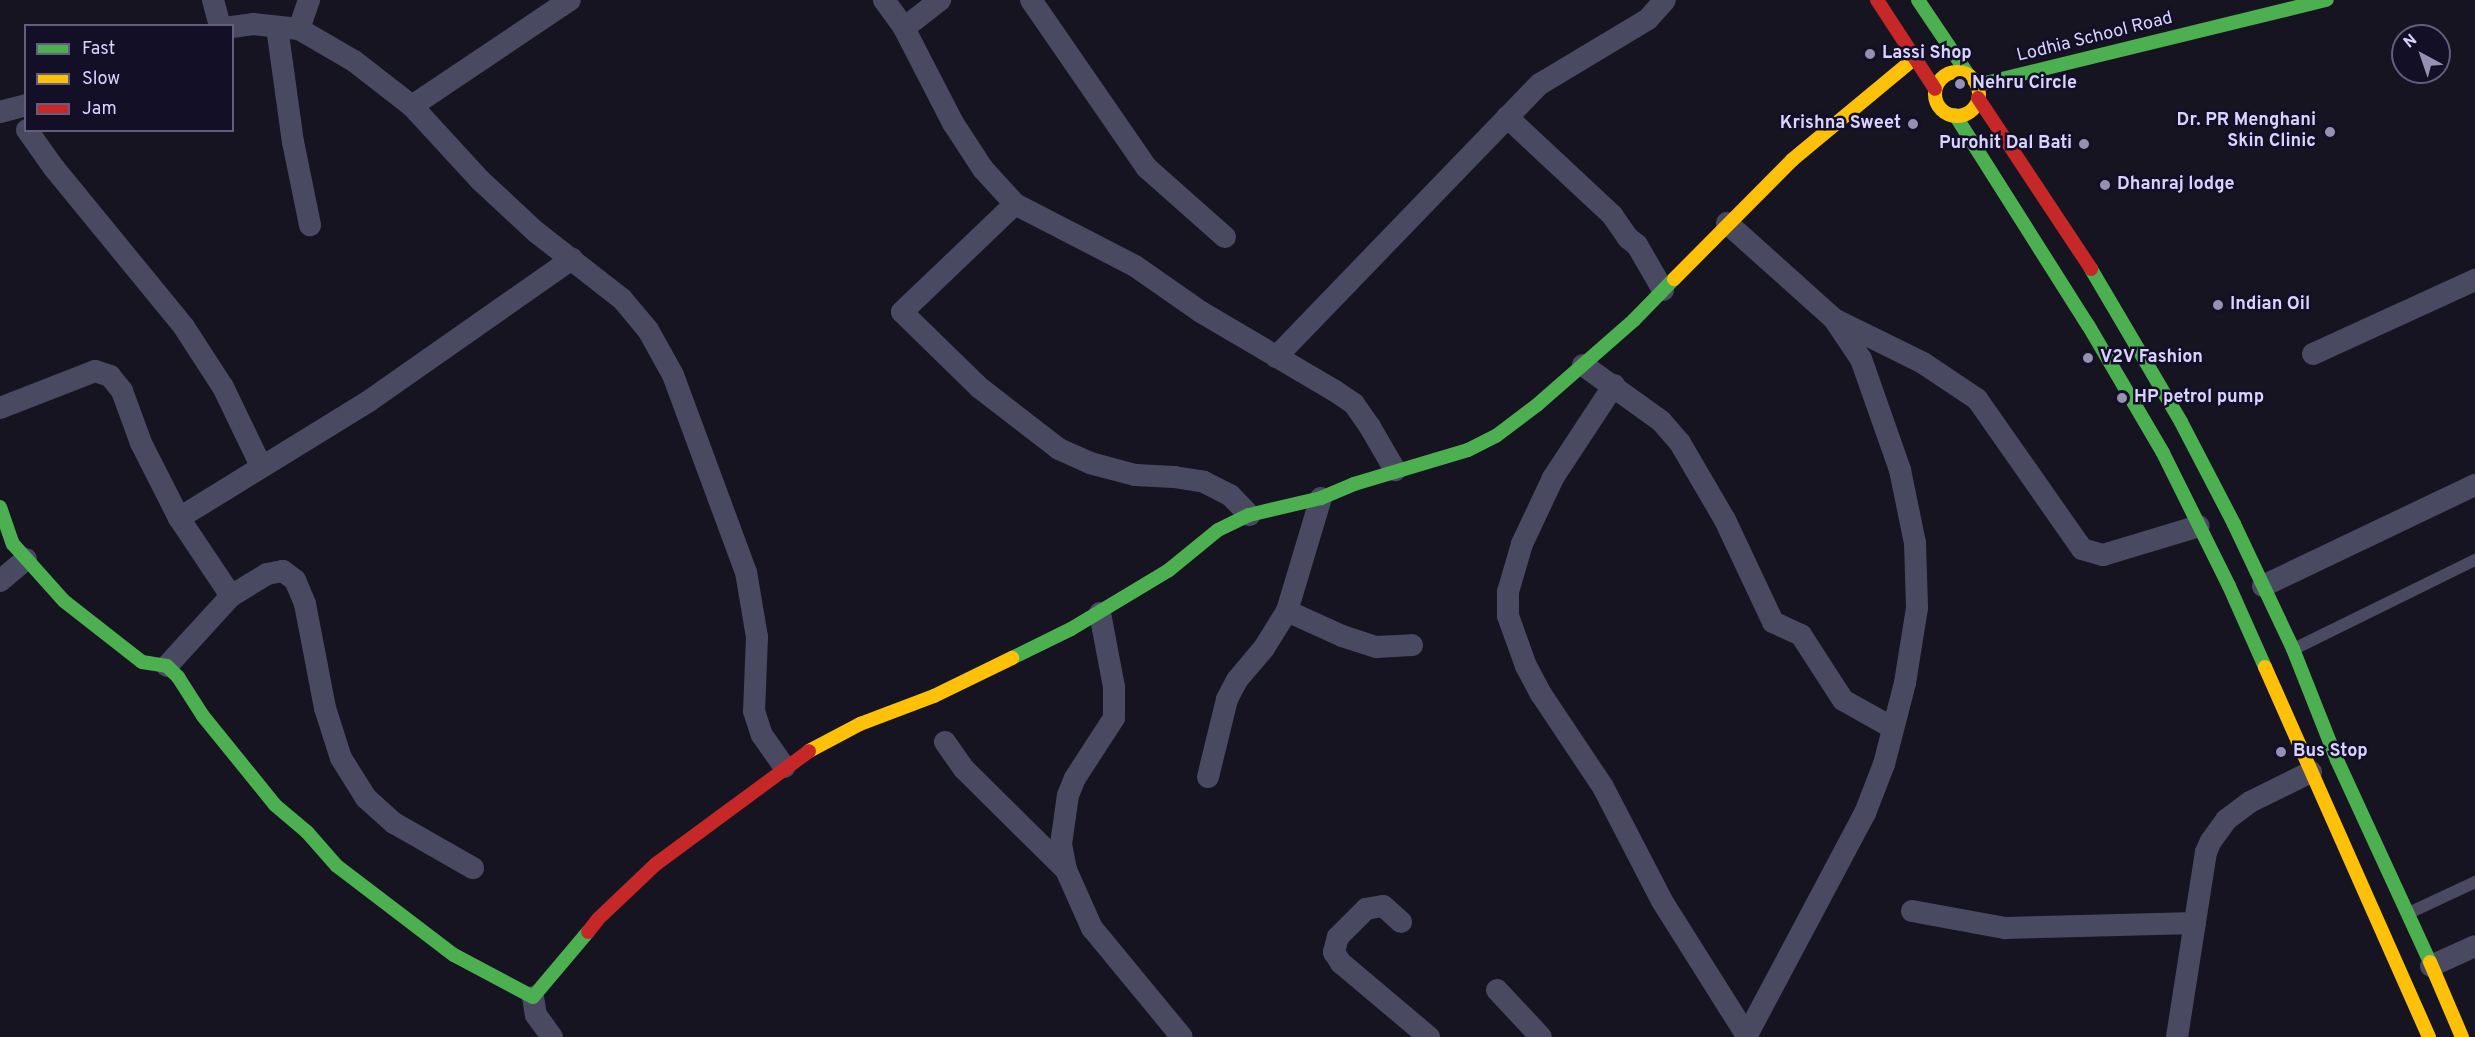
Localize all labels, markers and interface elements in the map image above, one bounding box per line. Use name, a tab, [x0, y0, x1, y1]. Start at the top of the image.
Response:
street label: Lodhia School Road	[2015, 8, 2175, 68]
legend	[24, 24, 234, 132]
north arrow	[2391, 24, 2451, 84]
text: N	[2400, 30, 2422, 53]
text: Fast	[82, 38, 115, 61]
place label: Lassi Shop	[1882, 43, 1972, 65]
marker: Lassi Shop	[1863, 47, 1877, 61]
text: Slow	[82, 68, 120, 91]
place label: Nehru Circle	[1972, 73, 2077, 95]
marker: Nehru Circle	[1953, 77, 1967, 91]
text: Jam	[82, 98, 117, 121]
place label: Dr. PR Menghani Skin Clinic	[2177, 111, 2316, 154]
place label: Krishna Sweet	[1780, 113, 1901, 135]
marker: Krishna Sweet	[1906, 117, 1920, 131]
marker: Dr. PR Menghani Skin Clinic	[2321, 123, 2339, 141]
place label: Purohit Dal Bati	[1939, 133, 2072, 155]
marker: Purohit Dal Bati	[2077, 137, 2091, 151]
place label: Dhanraj lodge	[2117, 174, 2234, 196]
marker: Dhanraj lodge	[2098, 178, 2112, 192]
place label: Indian Oil	[2230, 294, 2310, 316]
marker: Indian Oil	[2211, 298, 2225, 312]
place label: V2V Fashion	[2100, 347, 2204, 369]
marker: V2V Fashion	[2081, 351, 2095, 365]
place label: HP petrol pump	[2134, 387, 2264, 409]
marker: HP petrol pump	[2115, 391, 2129, 405]
place label: Bus Stop	[2293, 741, 2368, 763]
marker: Bus Stop	[2274, 745, 2288, 759]

